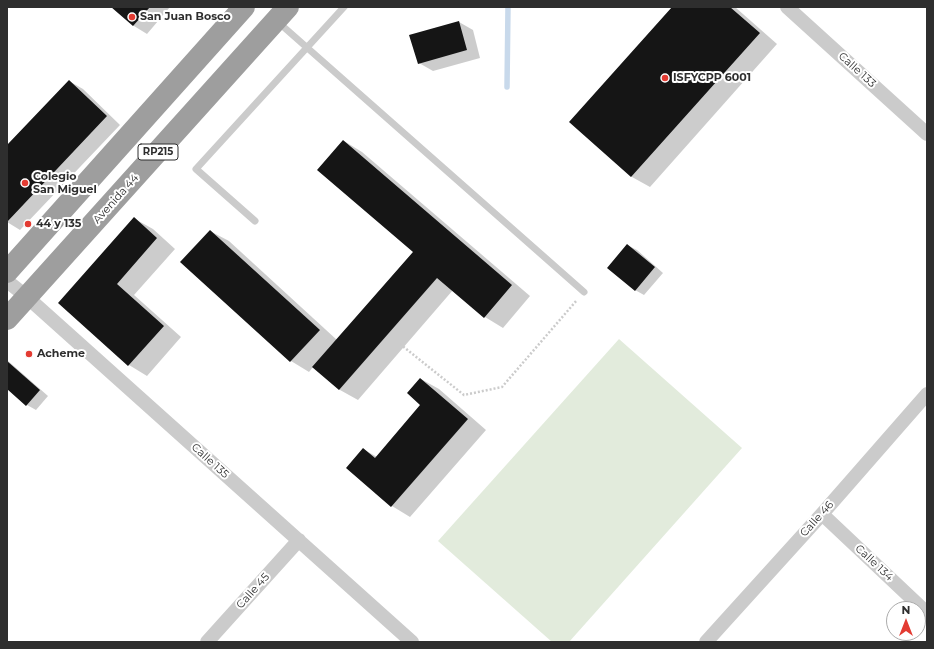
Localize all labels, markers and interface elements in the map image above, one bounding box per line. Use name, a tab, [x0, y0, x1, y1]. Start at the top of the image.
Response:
place label: San Juan Bosco	[140, 10, 231, 24]
marker: San Juan Bosco	[127, 12, 137, 22]
street label: Calle 133	[836, 50, 878, 90]
place label: ISFYCPP 6001	[673, 71, 751, 85]
marker: ISFYCPP 6001	[660, 73, 670, 83]
road number: RP215	[138, 144, 178, 160]
place label: Colegio San Miguel	[33, 170, 97, 196]
street label: Avenida 44	[90, 172, 142, 226]
marker: Colegio San Miguel	[20, 178, 30, 188]
place label: 44 y 135	[36, 217, 81, 231]
marker: 44 y 135	[23, 219, 33, 229]
place label: Acheme	[37, 347, 85, 361]
marker: Acheme	[24, 349, 34, 359]
street label: Calle 135	[189, 441, 231, 481]
street label: Calle 46	[798, 498, 836, 540]
street label: Calle 134	[852, 542, 896, 584]
street label: Calle 45	[234, 571, 272, 611]
north arrow	[886, 601, 926, 641]
text: N	[902, 603, 910, 617]

